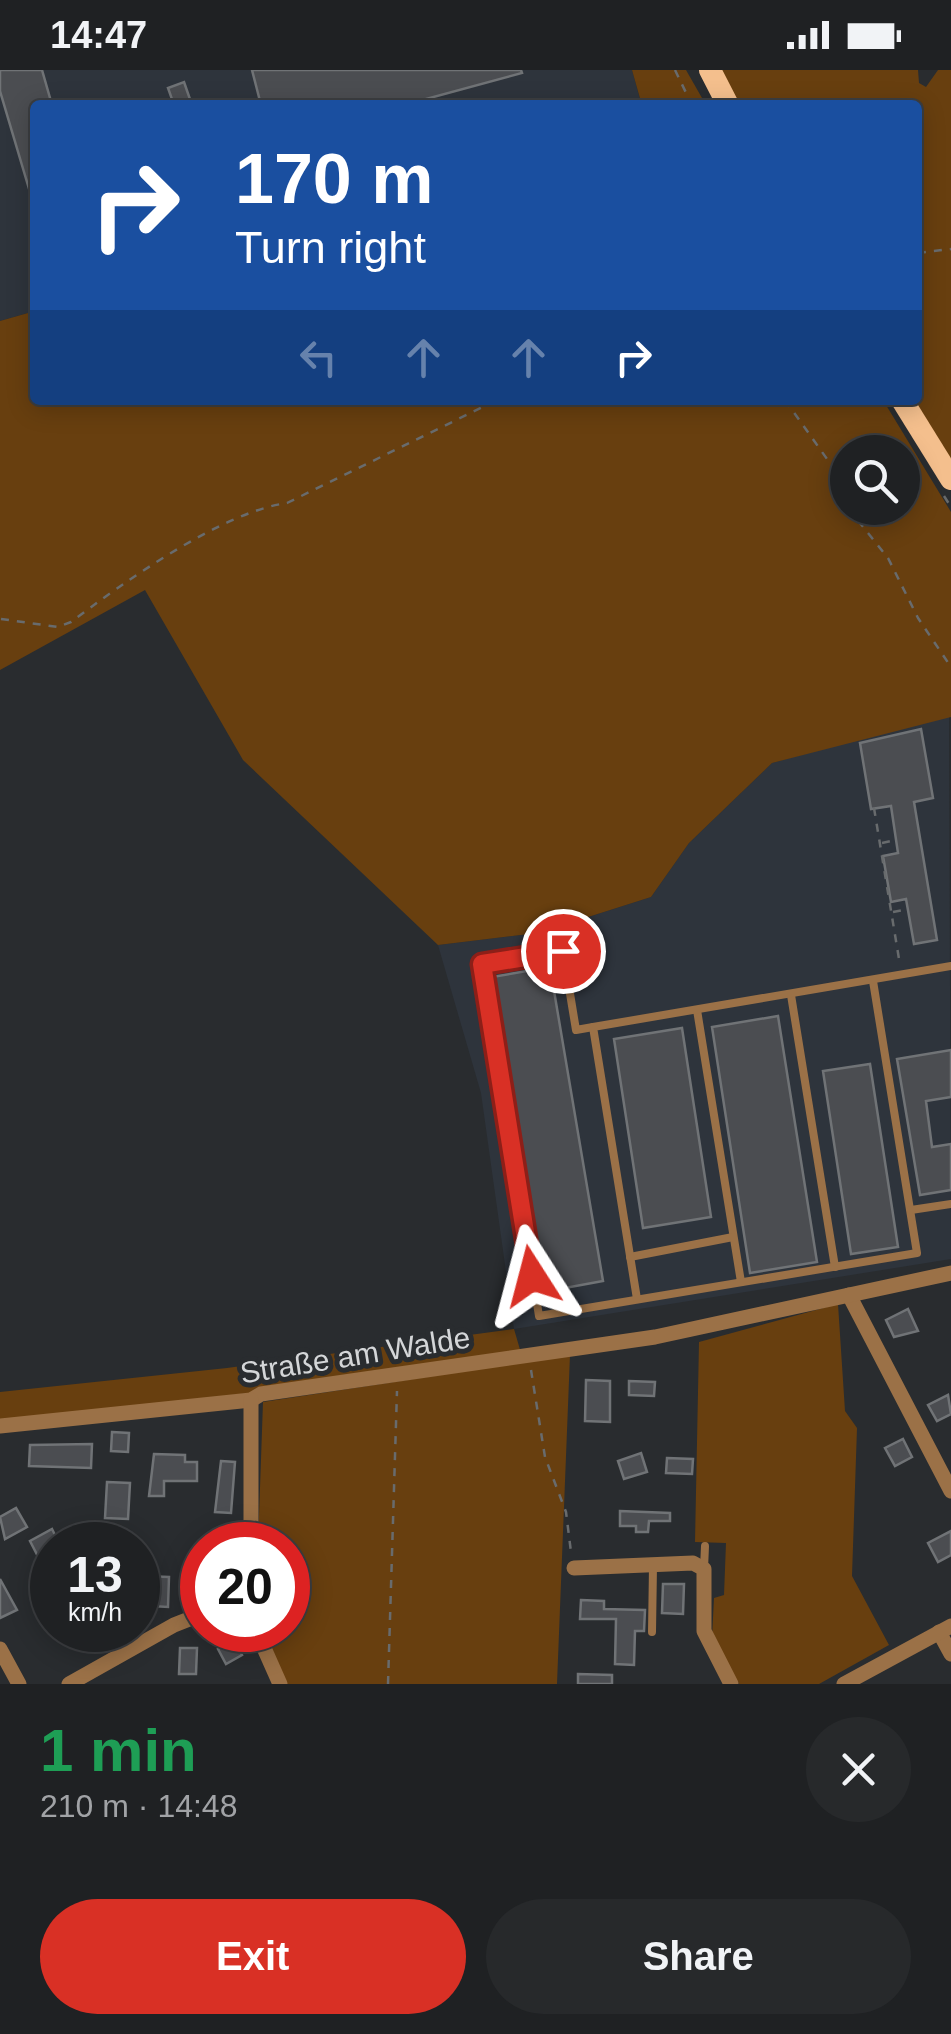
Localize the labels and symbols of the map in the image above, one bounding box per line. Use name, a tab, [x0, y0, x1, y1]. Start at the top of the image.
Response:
pin	[521, 909, 606, 994]
position arrow	[480, 1224, 584, 1328]
street label: Straße am Walde	[238, 1321, 472, 1389]
speed limit sign: 20	[180, 1522, 310, 1652]

